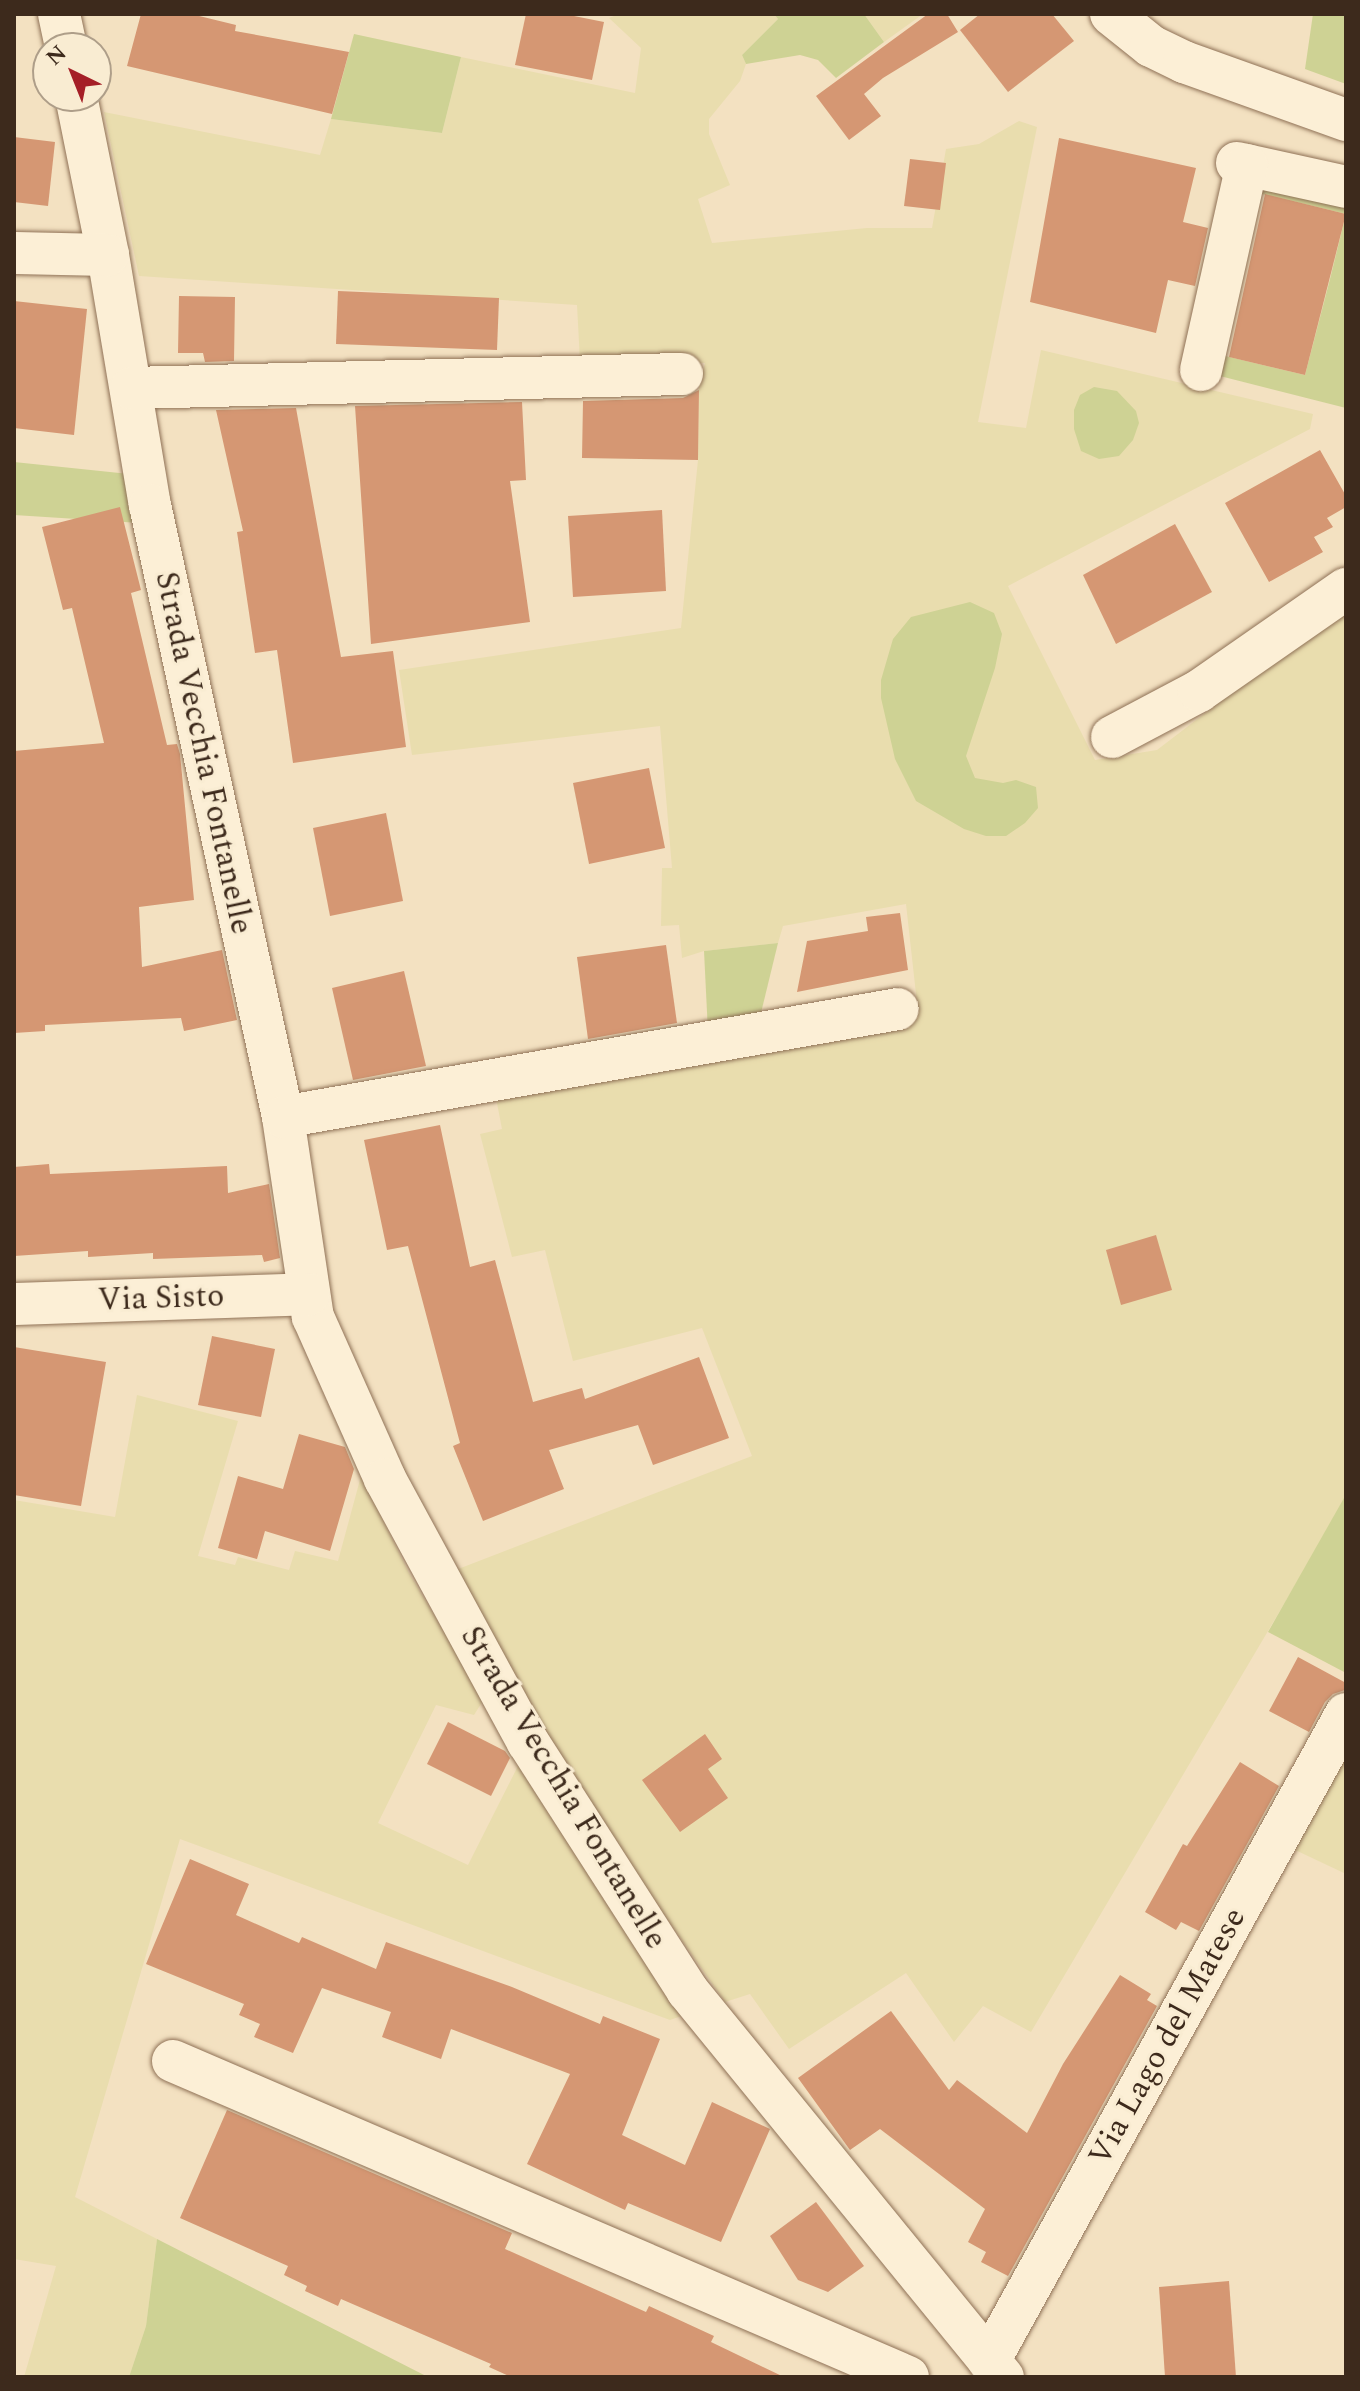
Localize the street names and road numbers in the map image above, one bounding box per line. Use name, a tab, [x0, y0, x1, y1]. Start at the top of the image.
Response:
street label: Strada Vecchia Fontanelle	[146, 568, 260, 938]
street label: Via Sisto	[97, 1278, 225, 1320]
street label: Strada Vecchia Fontanelle	[451, 1620, 675, 1956]
street label: Via Lago del Matese	[1081, 1901, 1255, 2173]

